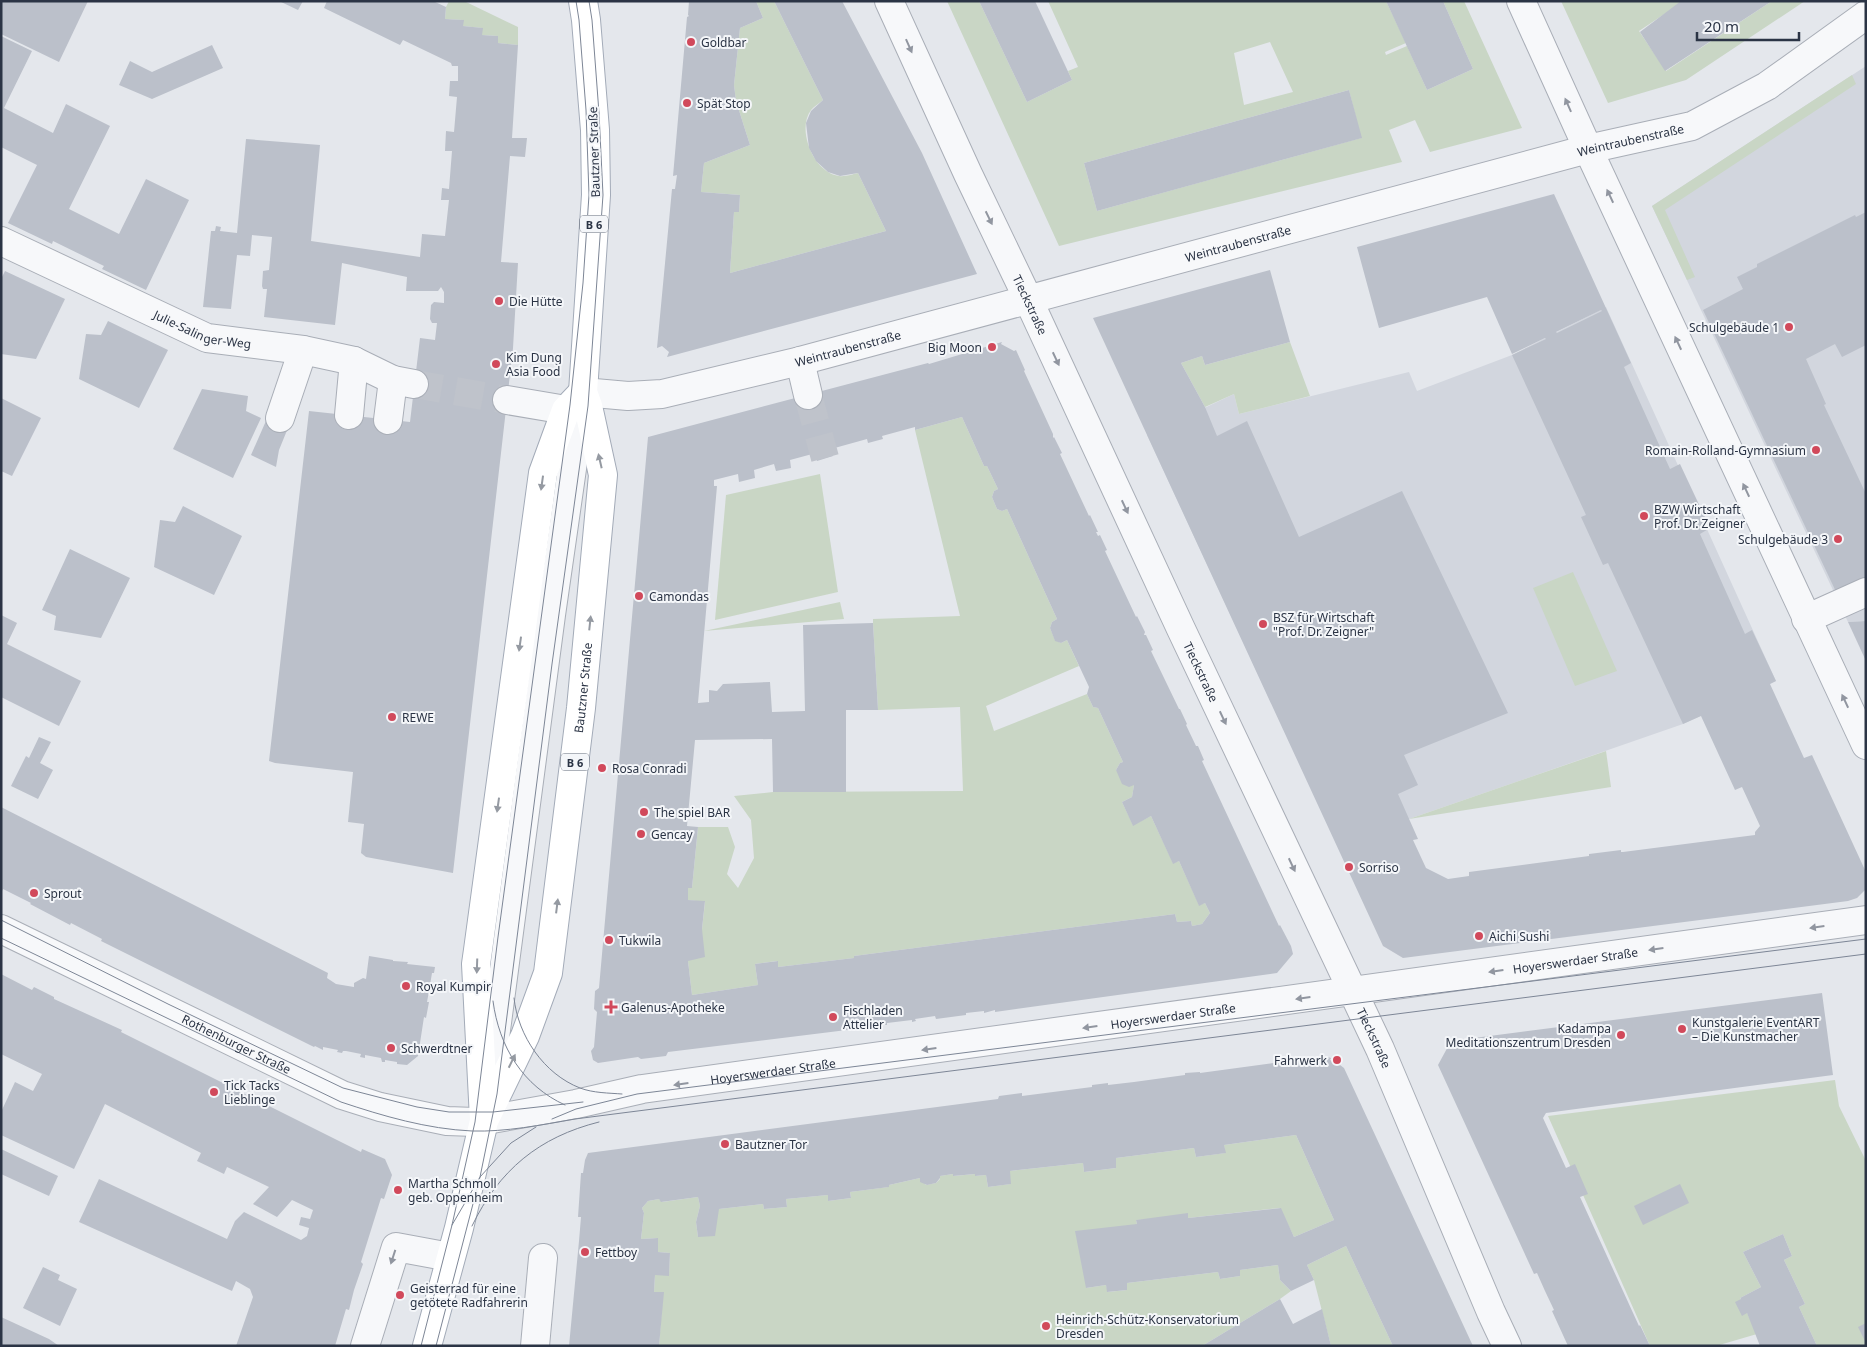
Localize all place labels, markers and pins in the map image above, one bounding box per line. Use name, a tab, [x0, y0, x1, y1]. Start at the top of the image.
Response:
place label: Goldbar	[701, 34, 747, 51]
marker: Goldbar	[685, 36, 697, 48]
place label: Spät Stop	[697, 95, 751, 112]
marker: Spät Stop	[681, 97, 693, 109]
place label: Die Hütte	[509, 293, 563, 310]
marker: Die Hütte	[493, 295, 505, 307]
place label: Schulgebäude 1	[1689, 319, 1779, 336]
marker: Schulgebäude 1	[1783, 321, 1795, 333]
place label: Big Moon	[928, 339, 982, 356]
marker: Big Moon	[986, 341, 998, 353]
place label: Kim Dung Asia Food	[506, 349, 562, 380]
marker: Kim Dung Asia Food	[490, 358, 502, 370]
place label: Romain-Rolland-Gymnasium	[1645, 442, 1806, 459]
marker: Romain-Rolland-Gymnasium	[1810, 444, 1822, 456]
place label: BZW Wirtschaft Prof. Dr. Zeigner	[1654, 501, 1745, 532]
marker: BZW Wirtschaft Prof. Dr. Zeigner	[1638, 510, 1650, 522]
place label: Schulgebäude 3	[1738, 531, 1828, 548]
marker: Schulgebäude 3	[1832, 533, 1844, 545]
place label: Camondas	[649, 588, 709, 605]
marker: Camondas	[633, 590, 645, 602]
place label: BSZ für Wirtschaft "Prof. Dr. Zeigner"	[1273, 609, 1375, 640]
marker: BSZ für Wirtschaft "Prof. Dr. Zeigner"	[1257, 618, 1269, 630]
place label: REWE	[402, 709, 434, 726]
marker: REWE	[386, 711, 398, 723]
place label: Rosa Conradi	[612, 760, 687, 777]
marker: Rosa Conradi	[596, 762, 608, 774]
place label: The spiel BAR	[654, 804, 731, 821]
marker: The spiel BAR	[638, 806, 650, 818]
place label: Gencay	[651, 826, 693, 843]
marker: Gencay	[635, 828, 647, 840]
place label: Sorriso	[1359, 859, 1399, 876]
marker: Sorriso	[1343, 861, 1355, 873]
place label: Sprout	[44, 885, 82, 902]
marker: Sprout	[28, 887, 40, 899]
place label: Aichi Sushi	[1489, 928, 1549, 945]
marker: Aichi Sushi	[1473, 930, 1485, 942]
place label: Tukwila	[619, 932, 661, 949]
marker: Tukwila	[603, 934, 615, 946]
place label: Royal Kumpir	[416, 978, 491, 995]
marker: Royal Kumpir	[400, 980, 412, 992]
place label: Galenus-Apotheke	[621, 999, 725, 1016]
marker: Galenus-Apotheke	[605, 1001, 617, 1013]
place label: Fischladen Attelier	[843, 1002, 903, 1033]
marker: Fischladen Attelier	[827, 1011, 839, 1023]
place label: Kunstgalerie EventART – Die Kunstmacher	[1692, 1014, 1820, 1045]
place label: Kadampa Meditationszentrum Dresden	[1446, 1020, 1611, 1051]
marker: Kunstgalerie EventART – Die Kunstmacher	[1676, 1023, 1688, 1035]
marker: Kadampa Meditationszentrum Dresden	[1615, 1029, 1627, 1041]
place label: Schwerdtner	[401, 1040, 473, 1057]
marker: Schwerdtner	[385, 1042, 397, 1054]
place label: Fahrwerk	[1274, 1052, 1328, 1069]
marker: Fahrwerk	[1331, 1054, 1343, 1066]
place label: Tick Tacks Lieblinge	[224, 1077, 280, 1108]
marker: Tick Tacks Lieblinge	[208, 1086, 220, 1098]
place label: Bautzner Tor	[735, 1136, 807, 1153]
marker: Bautzner Tor	[719, 1138, 731, 1150]
place label: Martha Schmoll geb. Oppenheim	[408, 1175, 503, 1206]
marker: Martha Schmoll geb. Oppenheim	[392, 1184, 404, 1196]
place label: Fettboy	[595, 1244, 638, 1261]
marker: Fettboy	[579, 1246, 591, 1258]
place label: Geisterrad für eine getötete Radfahrerin	[410, 1280, 528, 1311]
marker: Geisterrad für eine getötete Radfahrerin	[394, 1289, 406, 1301]
place label: Heinrich-Schütz-Konservatorium Dresden	[1056, 1311, 1239, 1342]
marker: Heinrich-Schütz-Konservatorium Dresden	[1040, 1320, 1052, 1332]

